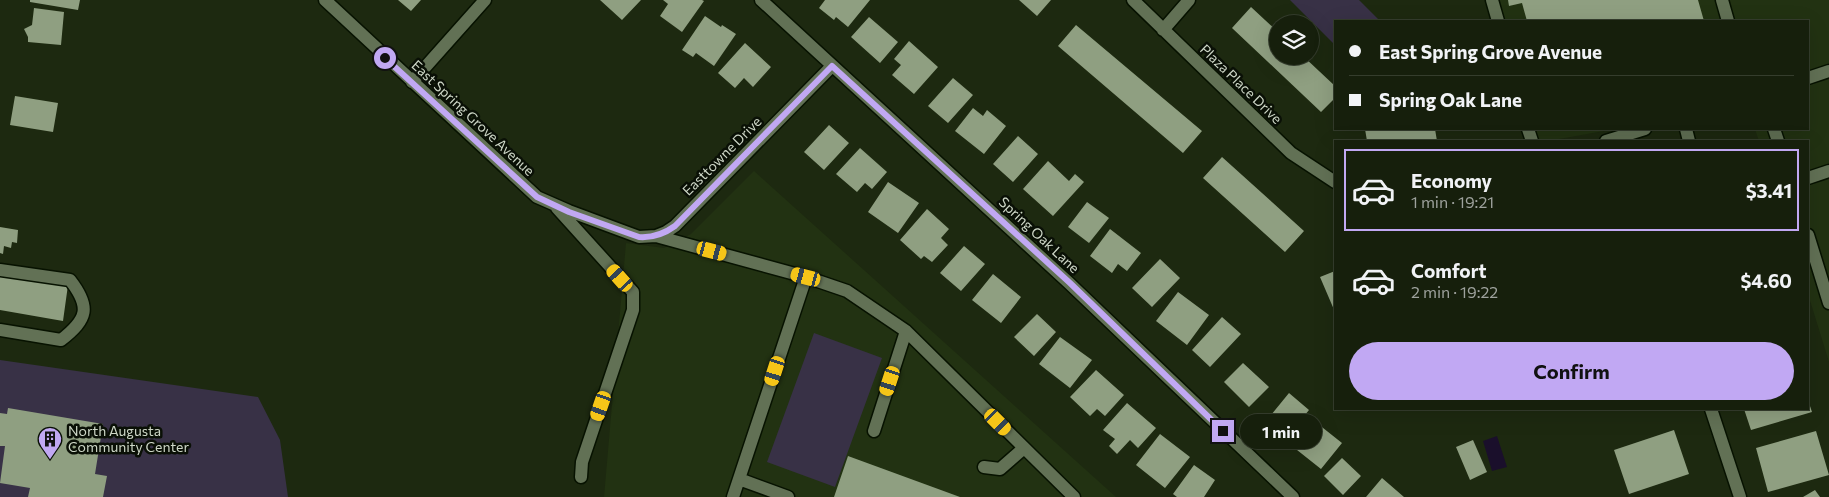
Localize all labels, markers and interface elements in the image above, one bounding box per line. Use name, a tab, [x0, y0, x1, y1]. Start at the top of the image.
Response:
map controls	[1269, 15, 1319, 65]
button: layers	[1269, 15, 1319, 65]
street label: Plaza Place Drive	[1197, 40, 1286, 127]
text: East Spring Grove Avenue	[1379, 40, 1602, 63]
route start	[374, 47, 396, 69]
street label: East Spring Grove Avenue	[408, 56, 538, 179]
text: Spring Oak Lane	[1379, 88, 1522, 111]
street label: Easttowne Drive	[679, 113, 765, 199]
icon: car	[1351, 168, 1396, 213]
text: Economy	[1411, 169, 1492, 192]
text: $3.41	[1746, 179, 1792, 202]
text: 1 min · 19:21	[1411, 192, 1494, 211]
street label: Spring Oak Lane	[996, 193, 1083, 276]
car	[695, 240, 728, 262]
icon: car	[1351, 258, 1396, 303]
text: Comfort	[1411, 259, 1487, 282]
car	[604, 262, 635, 294]
car	[789, 266, 822, 288]
text: $4.60	[1740, 269, 1792, 292]
text: 2 min · 19:22	[1411, 282, 1498, 301]
button: Confirm	[1349, 342, 1794, 400]
car	[763, 354, 786, 388]
car	[878, 364, 901, 398]
car	[589, 389, 612, 423]
car	[982, 406, 1013, 438]
callout: 1 min	[1240, 414, 1323, 448]
route end	[1212, 420, 1234, 442]
place label: North Augusta Community Center	[68, 422, 190, 455]
text: 1 min	[1262, 422, 1300, 441]
building icon: North Augusta Community Center	[37, 426, 63, 460]

